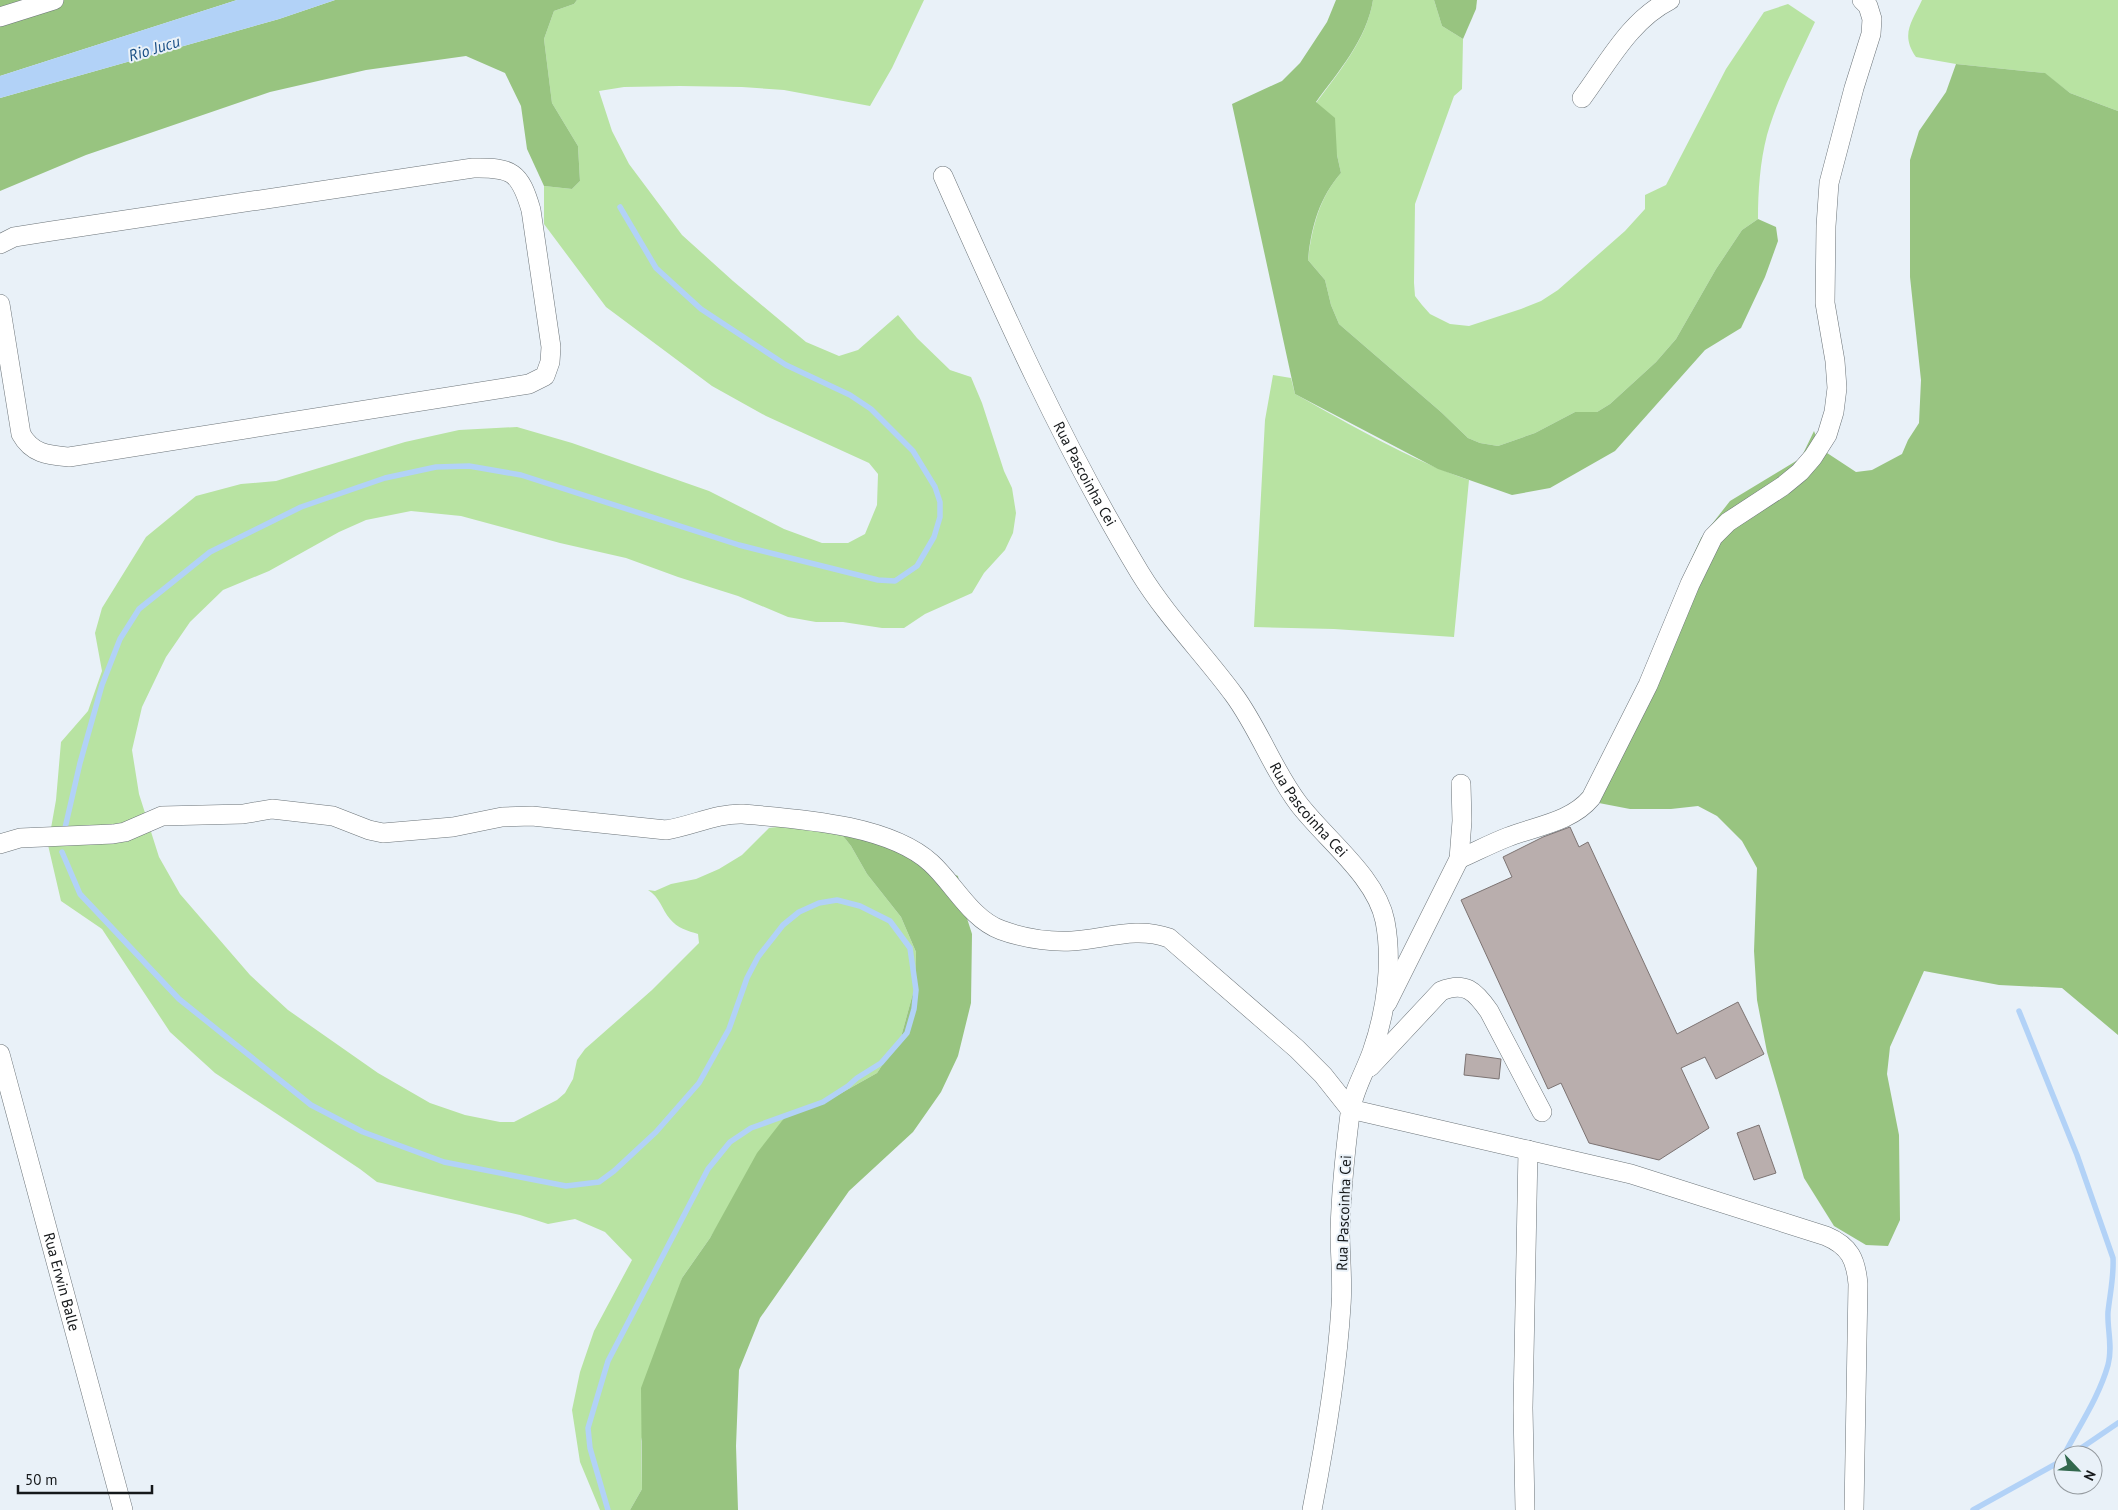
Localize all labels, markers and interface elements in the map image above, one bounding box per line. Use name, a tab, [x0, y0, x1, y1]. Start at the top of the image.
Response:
water label: Rio Jucu	[126, 31, 182, 65]
street label: Rua Pascoinha Cei	[1049, 418, 1121, 530]
street label: Rua Pascoinha Cei	[1266, 759, 1352, 861]
street label: Rua Pascoinha Cei	[1332, 1155, 1355, 1271]
street label: Rua Erwin Balle	[40, 1230, 84, 1333]
north arrow	[2053, 1445, 2103, 1495]
scale bar	[18, 1462, 151, 1494]
text: N	[2080, 1468, 2100, 1483]
text: 50 m	[25, 1470, 58, 1489]

